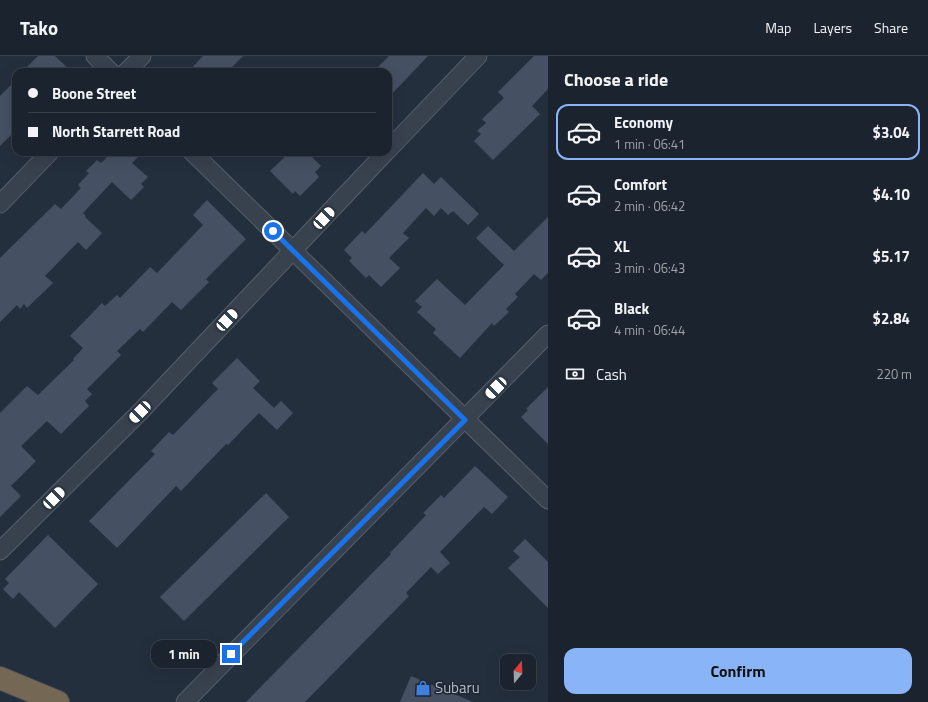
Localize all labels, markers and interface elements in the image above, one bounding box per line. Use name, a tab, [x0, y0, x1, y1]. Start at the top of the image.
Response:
text: Tako	[20, 13, 58, 42]
text: Map	[765, 17, 791, 38]
text: Layers	[813, 17, 852, 38]
text: Share	[874, 17, 908, 38]
text: Choose a ride	[564, 66, 668, 93]
text: Boone Street	[52, 82, 136, 105]
text: Economy	[614, 111, 673, 134]
icon: car	[566, 114, 602, 150]
text: North Starrett Road	[52, 120, 180, 143]
text: $3.04	[873, 121, 910, 144]
text: 1 min · 06:41	[614, 134, 685, 154]
text: Comfort	[614, 173, 667, 196]
icon: car	[566, 176, 602, 212]
text: $4.10	[873, 183, 910, 206]
text: 2 min · 06:42	[614, 196, 685, 216]
car	[311, 205, 337, 231]
route start	[264, 222, 282, 240]
text: XL	[614, 235, 630, 258]
icon: car	[566, 238, 602, 274]
text: $5.17	[873, 245, 910, 268]
text: 3 min · 06:43	[614, 258, 685, 278]
text: Black	[614, 297, 649, 320]
icon: car	[566, 300, 602, 336]
car	[214, 307, 240, 333]
text: $2.84	[873, 307, 910, 330]
text: 4 min · 06:44	[614, 320, 685, 340]
icon: cash	[564, 363, 586, 385]
text: Cash	[596, 363, 627, 386]
text: 220 m	[876, 364, 912, 384]
car	[483, 375, 509, 401]
car	[127, 399, 153, 425]
car	[41, 485, 67, 511]
callout: 1 min	[151, 640, 217, 668]
text: 1 min	[168, 644, 200, 664]
route end	[222, 645, 240, 663]
button: Confirm	[564, 648, 912, 694]
north arrow	[500, 654, 536, 690]
map controls	[500, 654, 536, 690]
place label: Subaru	[435, 676, 480, 699]
shop icon: Subaru	[414, 679, 432, 697]

